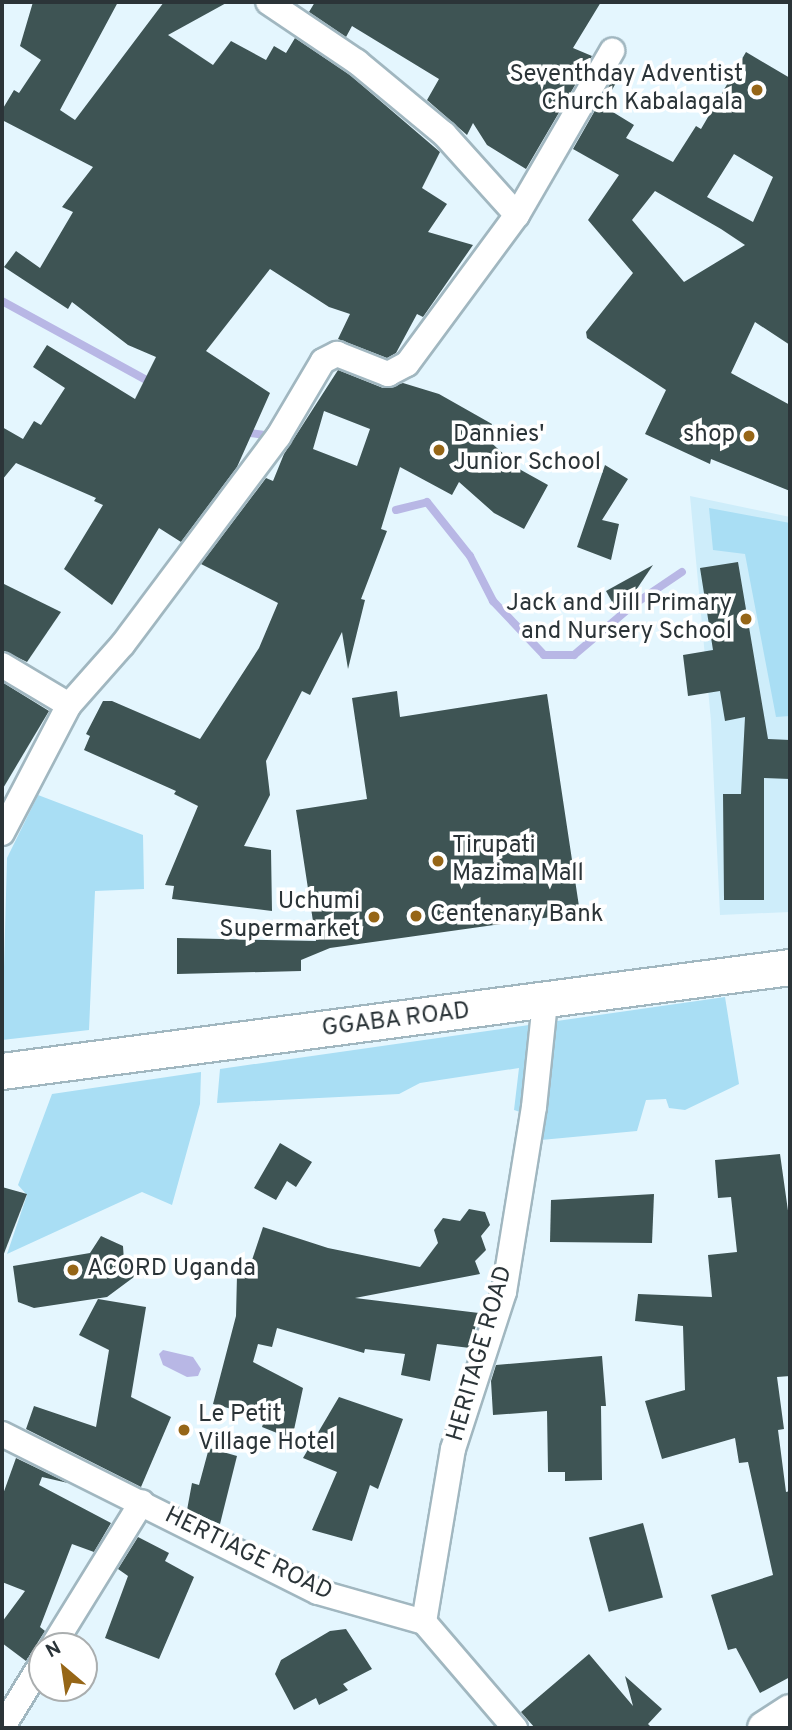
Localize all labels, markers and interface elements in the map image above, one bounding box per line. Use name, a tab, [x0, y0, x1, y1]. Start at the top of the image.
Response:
place label: Seventhday Adventist Church Kabalagala	[508, 62, 743, 118]
marker: Seventhday Adventist Church Kabalagala	[749, 82, 765, 98]
place label: Dannies' Junior School	[453, 422, 601, 478]
place label: shop	[683, 422, 735, 450]
marker: shop	[741, 428, 757, 444]
marker: Dannies' Junior School	[431, 442, 447, 458]
place label: Jack and Jill Primary and Nursery School	[506, 591, 732, 647]
marker: Jack and Jill Primary and Nursery School	[738, 611, 754, 627]
place label: Tirupati Mazima Mall	[452, 833, 584, 889]
marker: Tirupati Mazima Mall	[430, 853, 446, 869]
place label: Uchumi Supermarket	[219, 889, 360, 945]
place label: Centenary Bank	[430, 902, 604, 930]
marker: Centenary Bank	[408, 908, 424, 924]
marker: Uchumi Supermarket	[366, 909, 382, 925]
street label: GGABA ROAD	[320, 998, 472, 1044]
place label: ACORD Uganda	[87, 1256, 256, 1284]
marker: ACORD Uganda	[65, 1262, 81, 1278]
street label: HERITAGE ROAD	[442, 1263, 520, 1445]
place label: Le Petit Village Hotel	[198, 1402, 335, 1458]
marker: Le Petit Village Hotel	[176, 1422, 192, 1438]
street label: HERTIAGE ROAD	[159, 1502, 337, 1608]
north arrow	[28, 1632, 98, 1702]
text: N	[42, 1637, 66, 1664]

